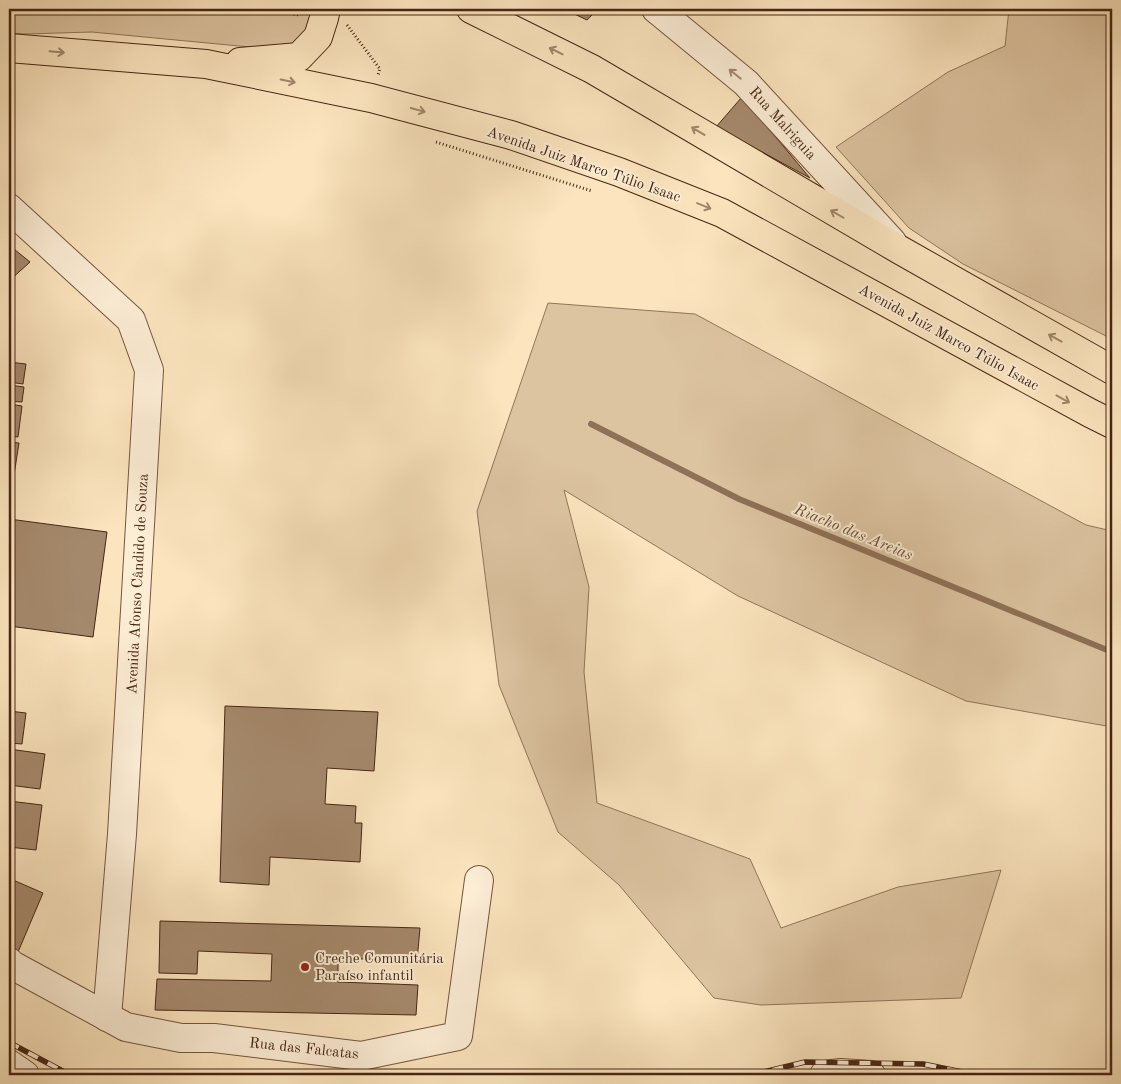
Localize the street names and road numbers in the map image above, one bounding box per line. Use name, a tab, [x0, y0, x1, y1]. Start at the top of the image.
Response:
street label: Rua Malriguia	[745, 85, 819, 164]
street label: Avenida Juiz Marco Túlio Isaac	[485, 125, 683, 206]
street label: Avenida Juiz Marco Túlio Isaac	[856, 282, 1041, 394]
street label: Avenida Afonso Cândido de Souza	[125, 473, 152, 695]
street label: Rua das Falcatas	[248, 1036, 359, 1063]

